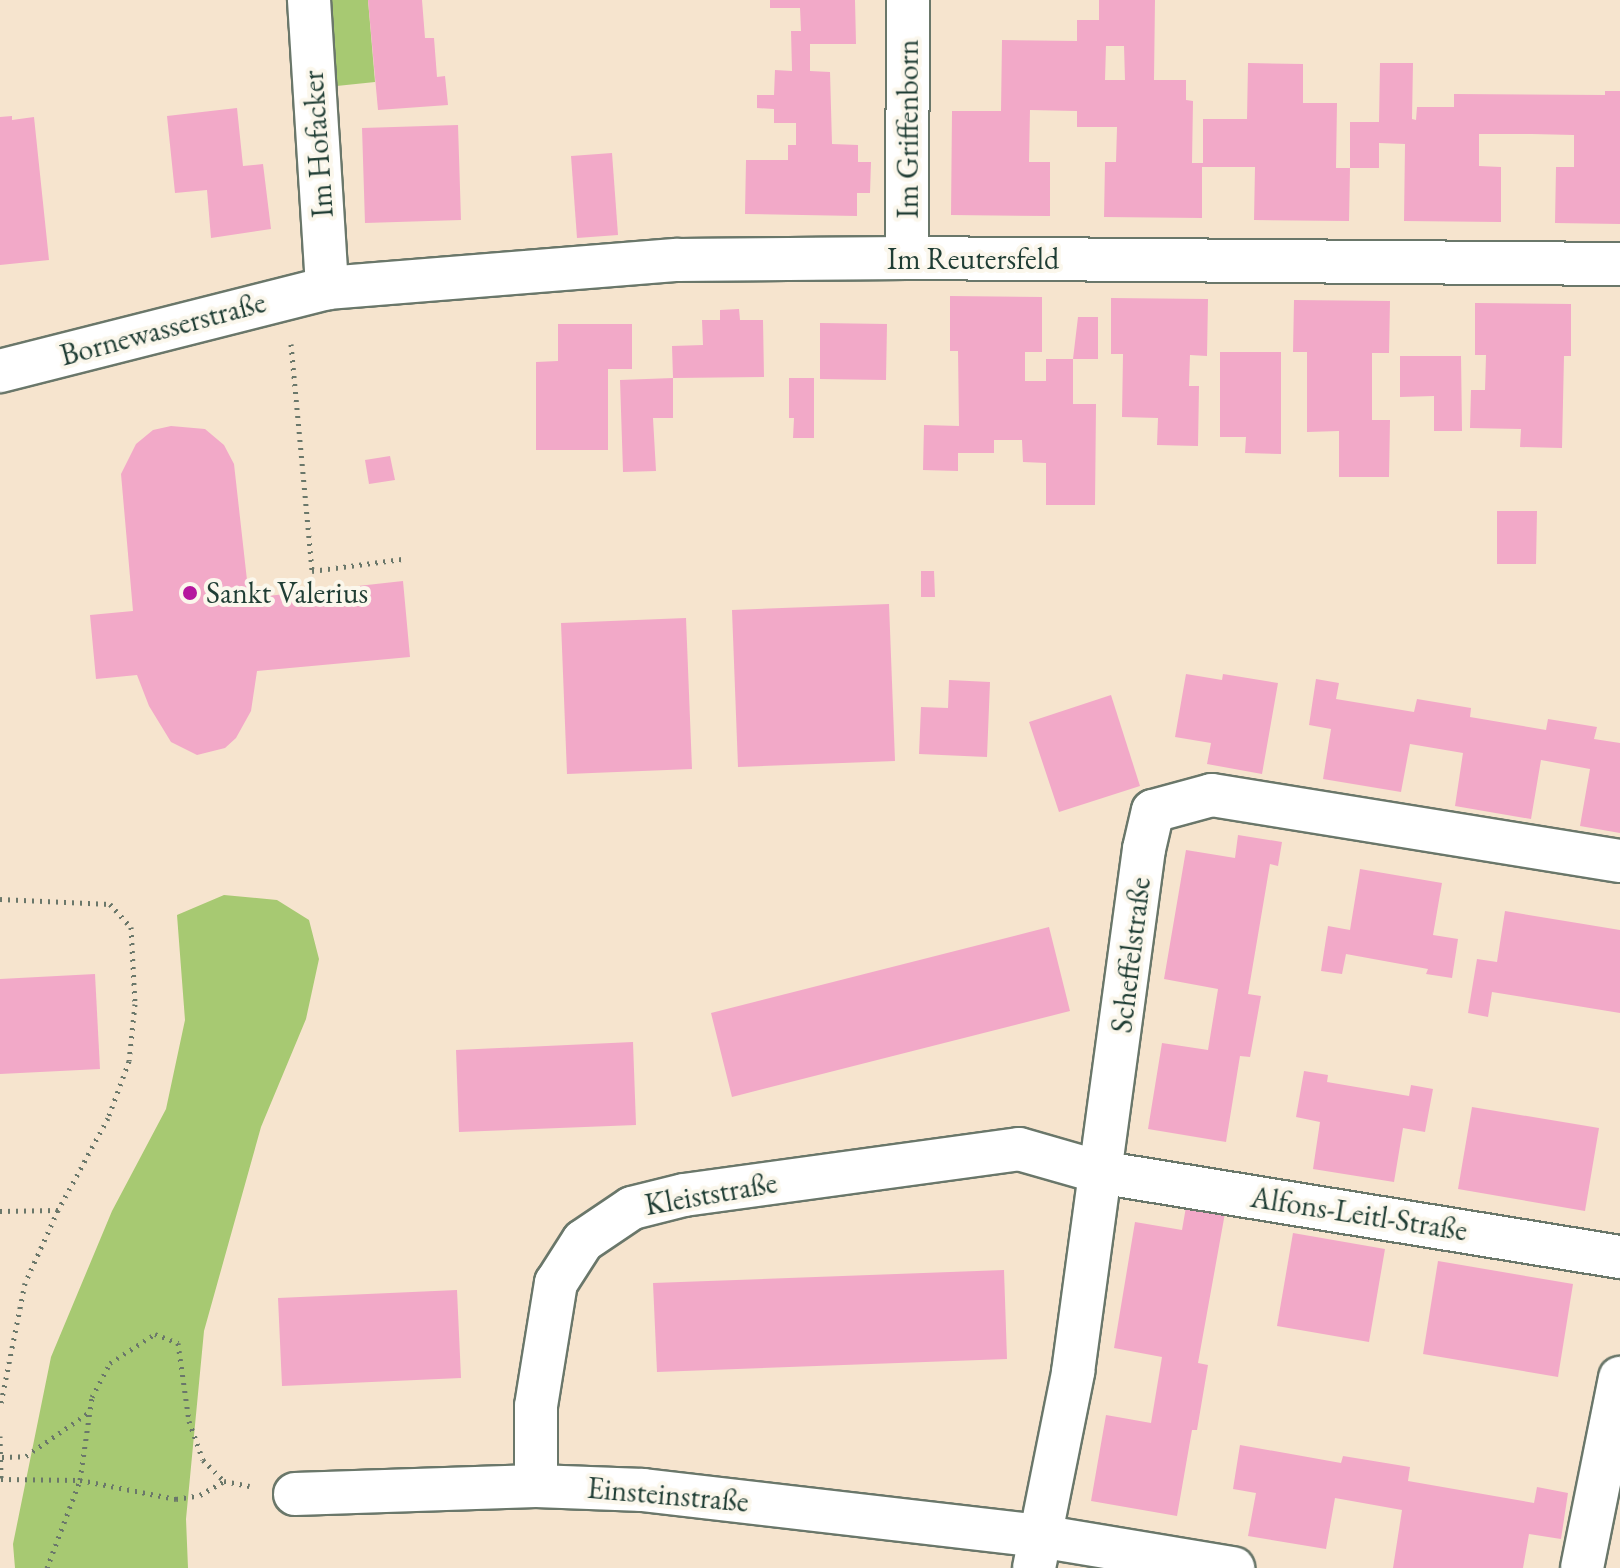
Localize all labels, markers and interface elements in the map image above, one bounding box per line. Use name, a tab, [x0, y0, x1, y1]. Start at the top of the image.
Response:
street label: Im Griffenborn	[890, 40, 926, 218]
street label: Im Hofacker	[295, 69, 341, 219]
street label: Im Reutersfeld	[887, 241, 1059, 277]
street label: Bornewasserstraße	[56, 284, 270, 374]
place label: Sankt Valerius	[206, 575, 368, 611]
marker: Sankt Valerius	[181, 584, 199, 602]
street label: Scheffelstraße	[1104, 875, 1158, 1035]
street label: Kleiststraße	[642, 1165, 780, 1223]
street label: Alfons-Leitl-Straße	[1248, 1179, 1470, 1249]
street label: Einsteinstraße	[586, 1470, 750, 1520]

